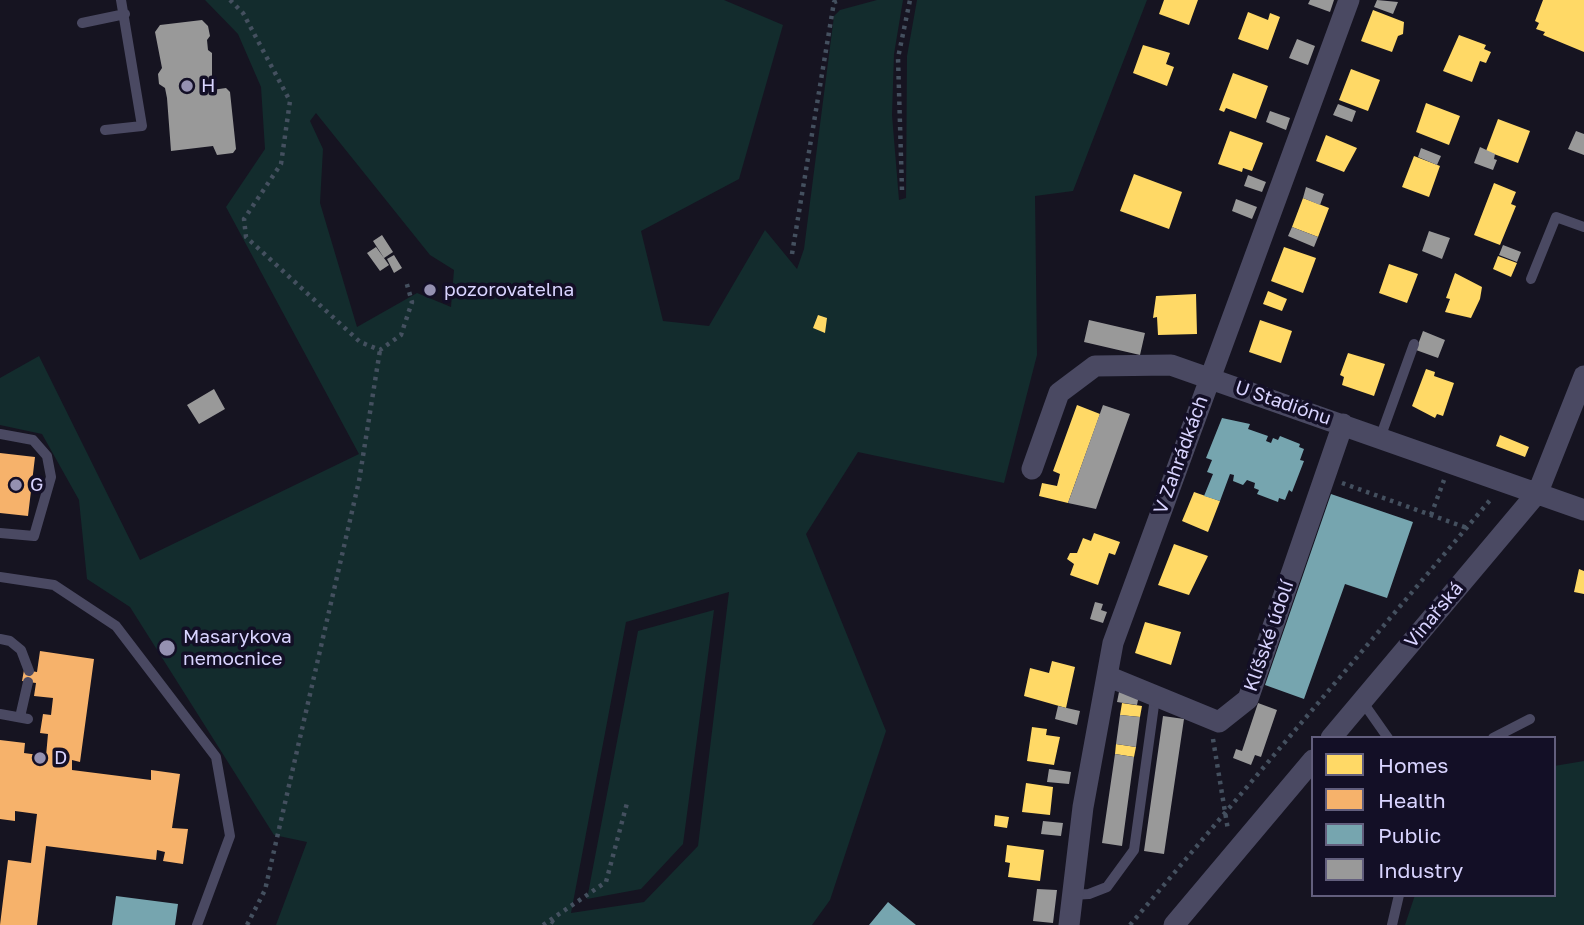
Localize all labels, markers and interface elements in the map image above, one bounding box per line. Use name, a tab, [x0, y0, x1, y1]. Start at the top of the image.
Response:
place label: H	[201, 75, 215, 97]
marker: H	[179, 78, 195, 94]
place label: pozorovatelna	[444, 279, 574, 301]
marker: pozorovatelna	[422, 282, 438, 298]
street label: U Stadiónu	[1232, 376, 1334, 430]
street label: V Zahrádkách	[1149, 393, 1213, 517]
place label: G	[30, 474, 43, 496]
marker: G	[8, 477, 24, 493]
street label: Klíšské údolí	[1239, 577, 1299, 695]
street label: Vinařská	[1400, 577, 1468, 653]
place label: Masarykova nemocnice	[183, 626, 292, 670]
marker: Masarykova nemocnice	[157, 638, 177, 658]
legend	[1311, 736, 1556, 897]
place label: D	[54, 747, 67, 769]
marker: D	[32, 750, 48, 766]
text: Homes	[1378, 752, 1448, 778]
text: Health	[1378, 787, 1446, 813]
text: Public	[1378, 822, 1441, 848]
text: Industry	[1378, 857, 1463, 883]

